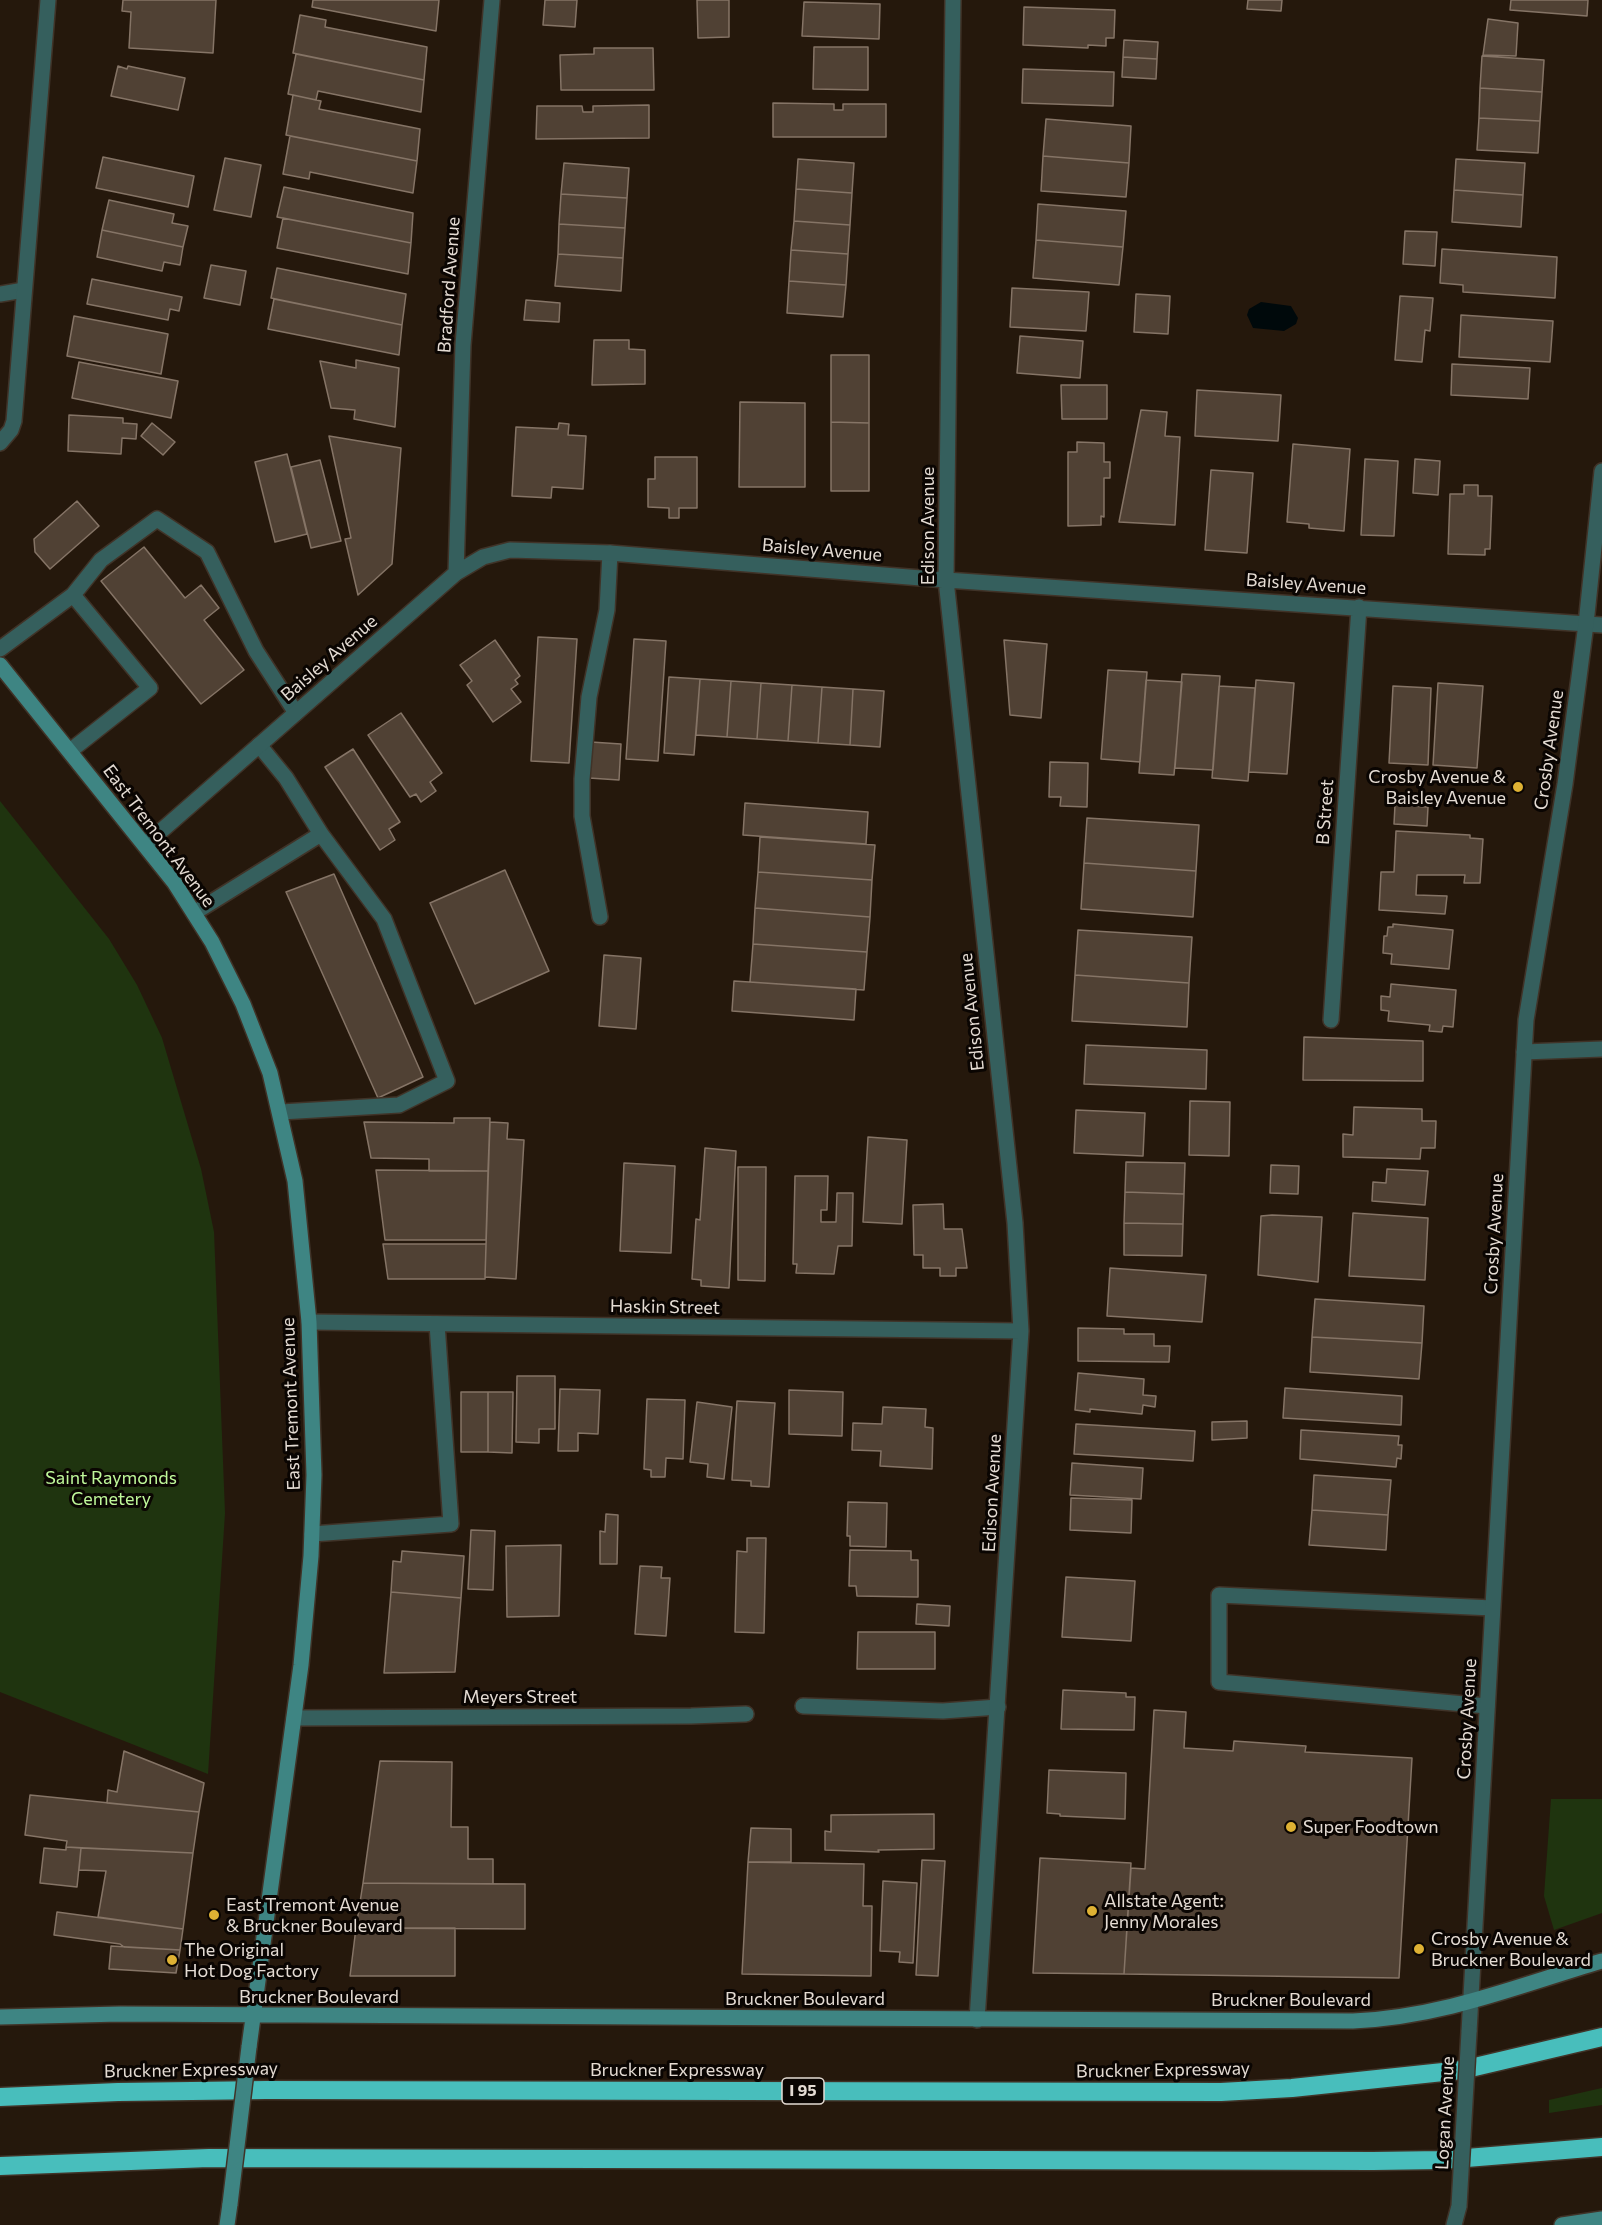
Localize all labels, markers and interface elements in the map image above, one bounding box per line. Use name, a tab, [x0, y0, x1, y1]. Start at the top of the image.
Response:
street label: Bradford Avenue	[433, 216, 465, 354]
street label: Edison Avenue	[917, 467, 939, 585]
street label: Baisley Avenue	[761, 534, 883, 566]
street label: Baisley Avenue	[1245, 569, 1367, 599]
street label: Baisley Avenue	[276, 610, 382, 706]
street label: Crosby Avenue	[1530, 689, 1568, 811]
street label: East Tremont Avenue	[98, 760, 220, 912]
place label: Crosby Avenue & Baisley Avenue	[1368, 766, 1506, 808]
street label: B Street	[1312, 778, 1338, 846]
marker: Crosby Avenue & Baisley Avenue	[1511, 780, 1525, 794]
street label: Edison Avenue	[955, 952, 989, 1072]
street label: Crosby Avenue	[1480, 1173, 1508, 1295]
street label: Haskin Street	[610, 1295, 720, 1319]
street label: East Tremont Avenue	[277, 1317, 305, 1491]
street label: Edison Avenue	[978, 1433, 1006, 1553]
park label: Saint Raymonds Cemetery	[45, 1467, 177, 1510]
street label: Crosby Avenue	[1453, 1658, 1481, 1780]
street label: Meyers Street	[463, 1686, 577, 1708]
place label: Super Foodtown	[1303, 1816, 1439, 1838]
marker: Super Foodtown	[1284, 1820, 1298, 1834]
place label: Allstate Agent: Jenny Morales	[1104, 1890, 1224, 1932]
place label: East Tremont Avenue & Bruckner Boulevard	[226, 1894, 403, 1936]
marker: Allstate Agent: Jenny Morales	[1085, 1904, 1099, 1918]
marker: East Tremont Avenue & Bruckner Boulevard	[207, 1908, 221, 1922]
place label: Crosby Avenue & Bruckner Boulevard	[1431, 1928, 1591, 1970]
place label: The Original Hot Dog Factory	[184, 1939, 319, 1982]
marker: Crosby Avenue & Bruckner Boulevard	[1412, 1942, 1426, 1956]
marker: The Original Hot Dog Factory	[165, 1953, 179, 1967]
street label: Bruckner Boulevard	[239, 1986, 399, 2008]
street label: Bruckner Boulevard	[725, 1988, 885, 2010]
street label: Bruckner Boulevard	[1211, 1989, 1371, 2011]
street label: Logan Avenue	[1431, 2056, 1459, 2170]
street label: Bruckner Expressway	[104, 2058, 278, 2082]
street label: Bruckner Expressway	[1076, 2058, 1250, 2082]
street label: Bruckner Expressway	[590, 2059, 764, 2081]
road number: I 95	[782, 2078, 824, 2104]

